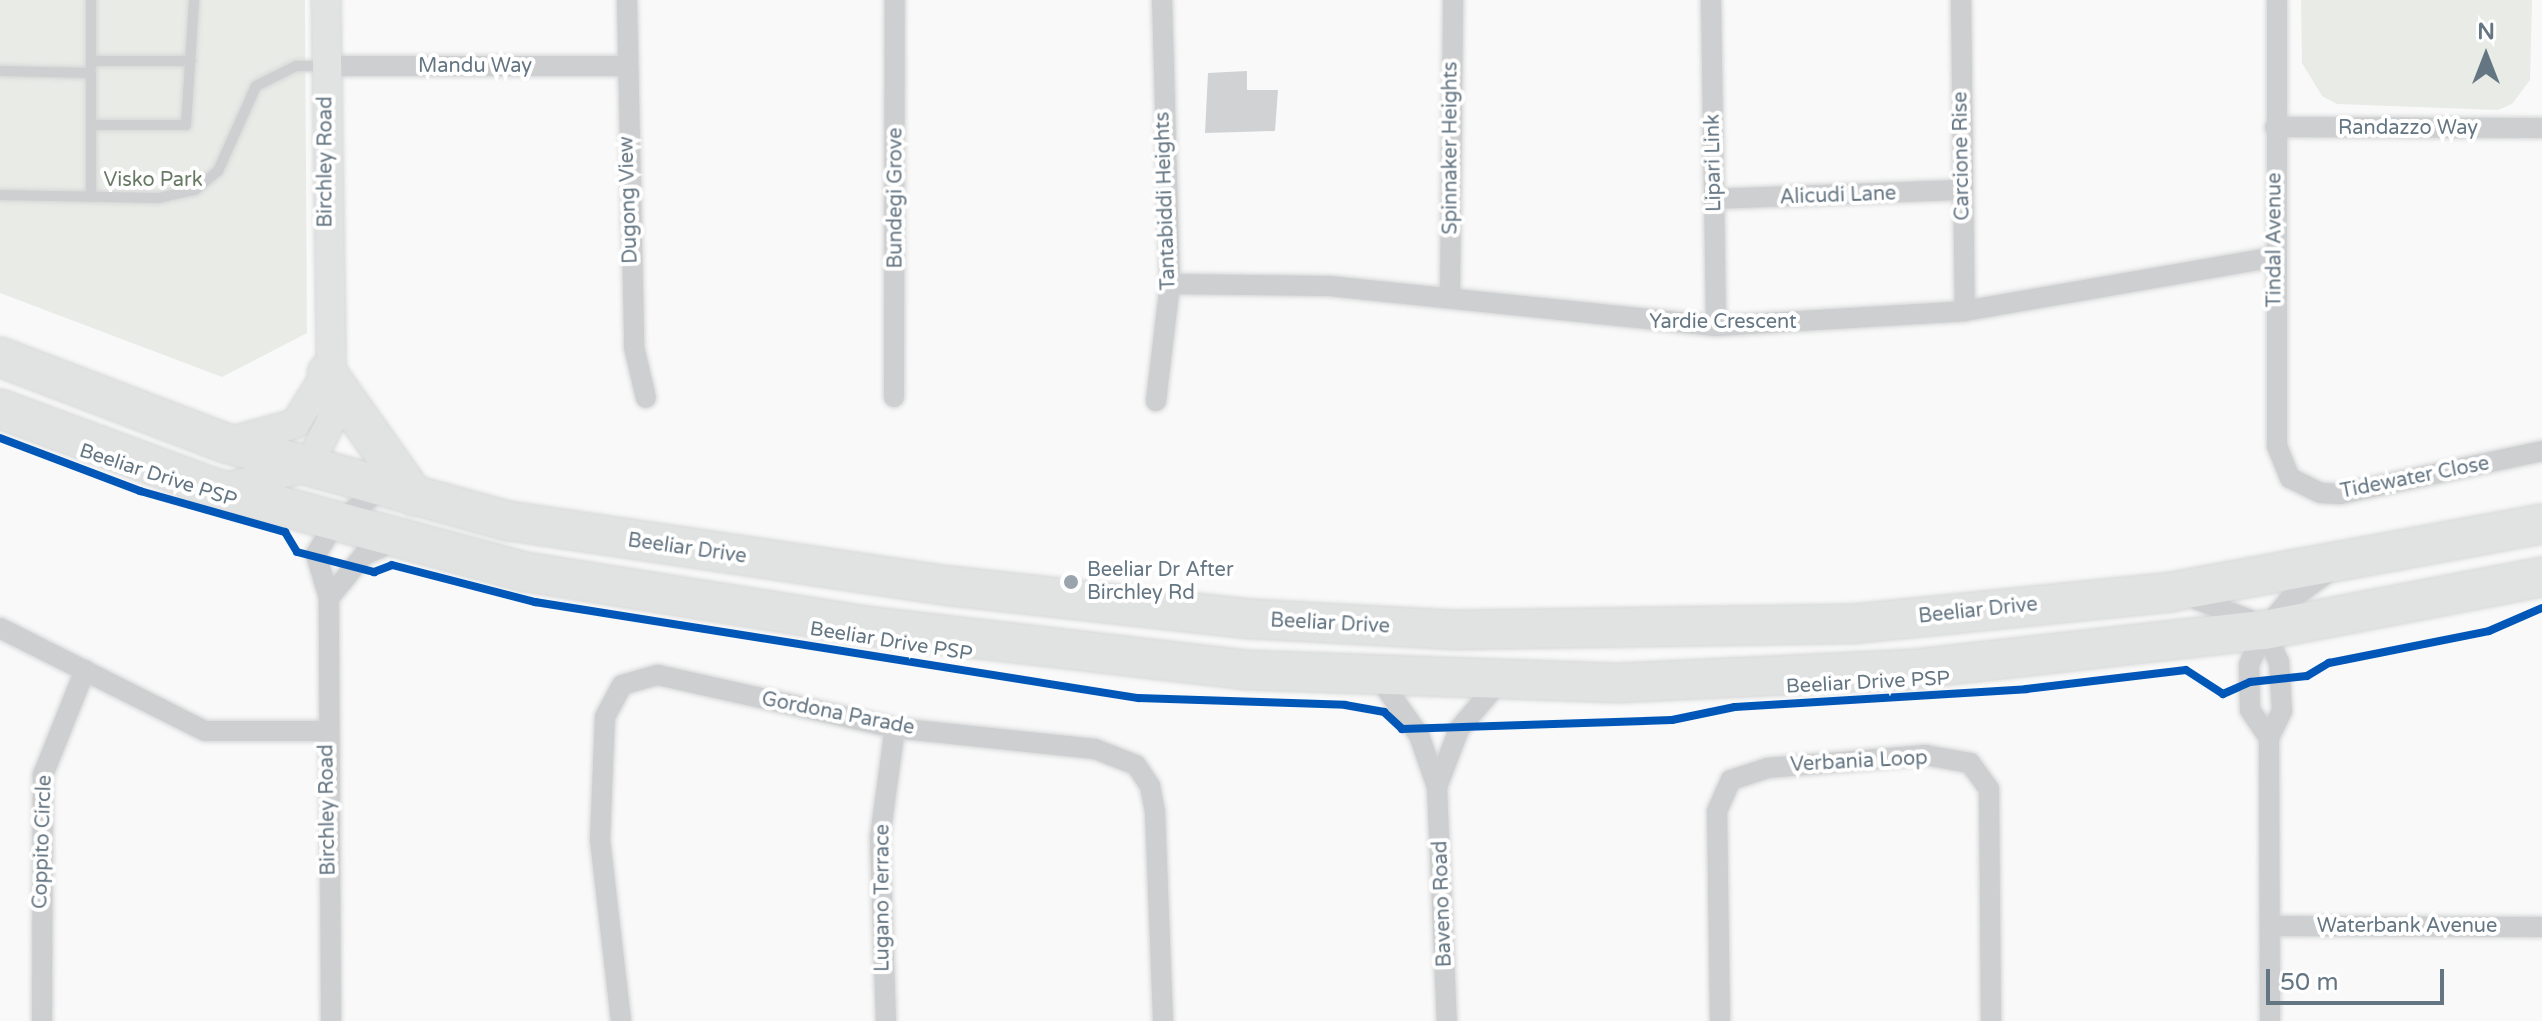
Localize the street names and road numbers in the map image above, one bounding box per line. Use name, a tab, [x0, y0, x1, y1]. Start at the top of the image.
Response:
street label: Mandu Way	[418, 54, 532, 78]
street label: Spinnaker Heights	[1439, 61, 1463, 235]
street label: Carcione Rise	[1949, 91, 1975, 221]
street label: Birchley Road	[314, 96, 338, 228]
street label: Tantabiddi Heights	[1151, 111, 1181, 291]
street label: Lipari Link	[1701, 114, 1727, 212]
street label: Randazzo Way	[2338, 116, 2478, 140]
street label: Bundegi Grove	[884, 127, 908, 269]
street label: Dugong View	[615, 136, 643, 264]
street label: Tindal Avenue	[2263, 173, 2287, 307]
street label: Alicudi Lane	[1779, 182, 1897, 210]
street label: Yardie Crescent	[1649, 310, 1797, 334]
street label: Beeliar Drive PSP	[76, 439, 240, 513]
street label: Tidewater Close	[2339, 452, 2491, 504]
street label: Beeliar Drive	[626, 529, 748, 569]
street label: Beeliar Drive	[1917, 593, 2039, 629]
street label: Beeliar Drive	[1270, 609, 1390, 639]
street label: Beeliar Drive PSP	[808, 617, 974, 667]
street label: Beeliar Drive PSP	[1785, 667, 1951, 699]
street label: Gordona Parade	[760, 687, 916, 741]
street label: Birchley Road	[315, 744, 341, 876]
street label: Verbania Loop	[1790, 746, 1928, 778]
street label: Coppito Circle	[29, 775, 57, 909]
street label: Lugano Terrace	[871, 824, 895, 972]
street label: Baveno Road	[1429, 840, 1457, 968]
street label: Waterbank Avenue	[2317, 914, 2497, 938]

